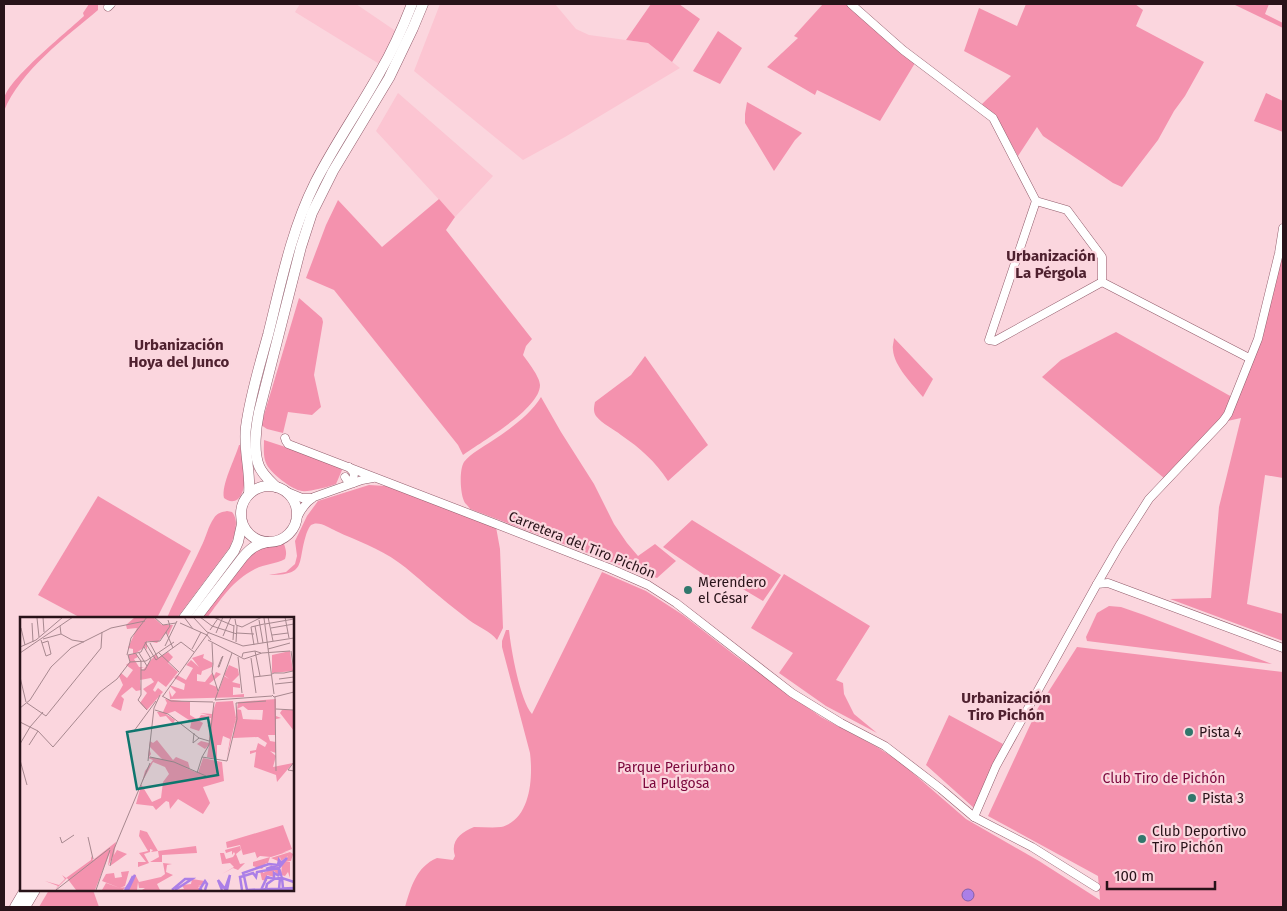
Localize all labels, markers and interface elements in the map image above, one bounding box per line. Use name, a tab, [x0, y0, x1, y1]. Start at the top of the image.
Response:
district label: Urbanización La Pérgola	[1006, 247, 1096, 282]
district label: Urbanización Hoya del Junco	[129, 336, 230, 371]
street label: Carretera del Tiro Pichón	[506, 508, 658, 582]
place label: Merendero el César	[698, 574, 767, 607]
marker: Merendero el César	[682, 584, 694, 596]
inset map	[20, 617, 294, 891]
district label: Urbanización Tiro Pichón	[961, 689, 1051, 724]
place label: Pista 4	[1199, 724, 1242, 741]
marker: Pista 4	[1183, 726, 1195, 738]
park label: Parque Periurbano La Pulgosa	[617, 759, 735, 792]
park label: Club Tiro de Pichón	[1102, 770, 1226, 787]
place label: Pista 3	[1202, 790, 1244, 807]
marker: Pista 3	[1186, 792, 1198, 804]
place label: Club Deportivo Tiro Pichón	[1152, 823, 1247, 856]
marker: Club Deportivo Tiro Pichón	[1136, 833, 1148, 845]
scale bar	[1107, 858, 1214, 890]
text: 100 m	[1114, 867, 1154, 885]

